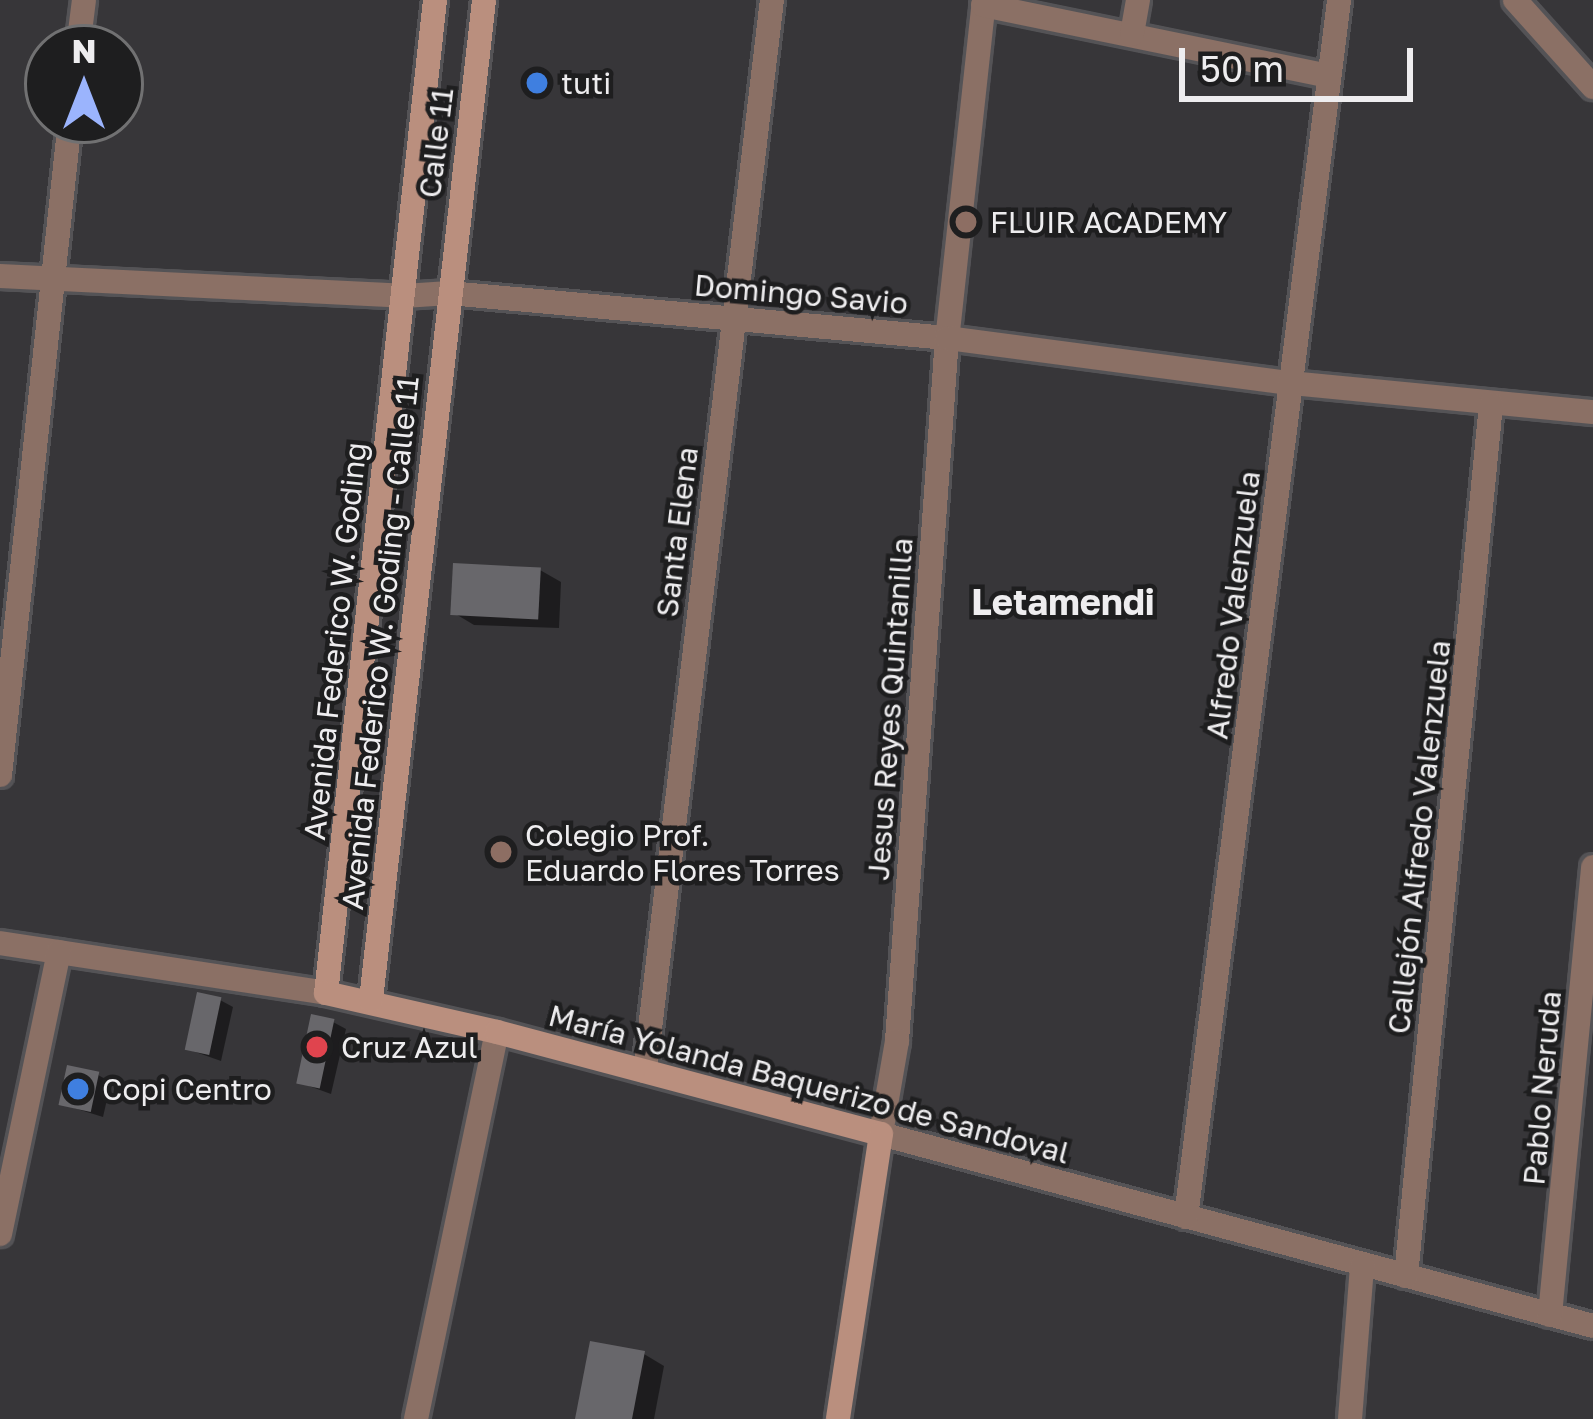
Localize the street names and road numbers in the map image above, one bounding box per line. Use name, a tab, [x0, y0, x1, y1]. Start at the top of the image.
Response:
street label: Calle 11	[411, 86, 461, 200]
street label: Domingo Savio	[693, 267, 909, 321]
street label: Avenida Federico W. Goding - Calle 11	[334, 374, 426, 912]
street label: Avenida Federico W. Goding	[296, 440, 374, 842]
street label: Santa Elena	[649, 445, 705, 619]
street label: Alfredo Valenzuela	[1199, 469, 1267, 741]
street label: Jesus Reyes Quintanilla	[860, 536, 920, 882]
street label: Callejón Alfredo Valenzuela	[1380, 638, 1458, 1036]
street label: Pablo Neruda	[1516, 989, 1568, 1187]
street label: María Yolanda Baquerizo de Sandoval	[545, 997, 1073, 1171]

